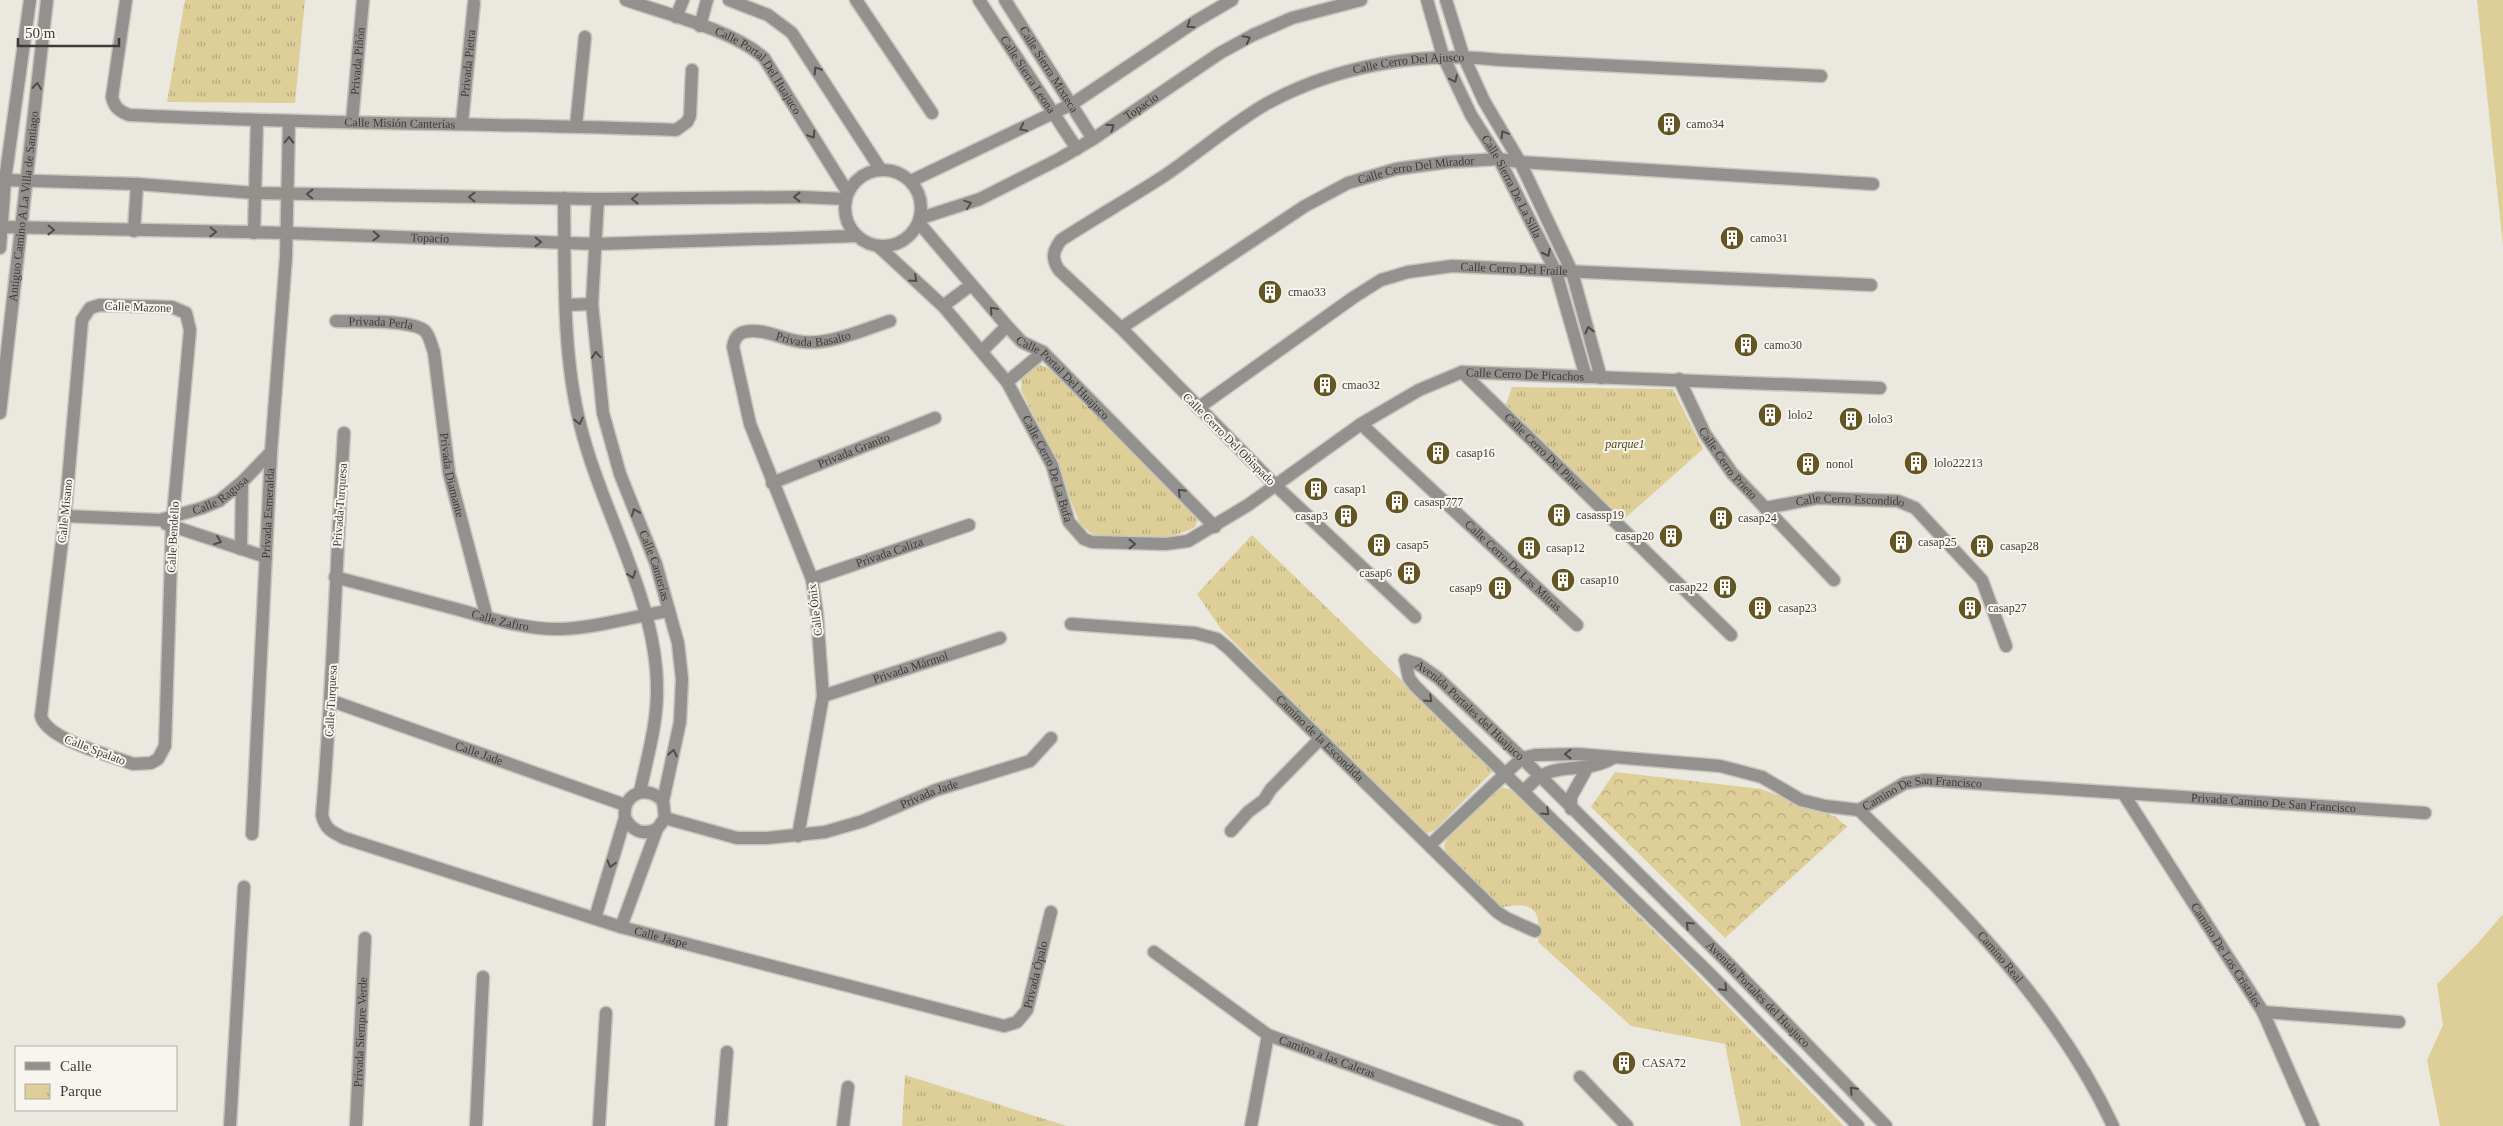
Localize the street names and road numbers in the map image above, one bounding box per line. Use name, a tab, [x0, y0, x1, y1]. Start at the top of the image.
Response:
street label: Calle Portal Del Huajuco	[713, 24, 804, 117]
street label: Calle Sierra Mixteca	[1016, 24, 1082, 116]
street label: Privada Piñón	[347, 27, 367, 96]
street label: Privada Pietra	[458, 28, 478, 98]
street label: Calle Sierra Leona	[997, 33, 1059, 116]
street label: Calle Cerro Del Ajusco	[1351, 50, 1464, 77]
street label: Topacio	[1121, 90, 1161, 123]
street label: Antiguo Camino A La Villa de Santiago	[6, 110, 41, 302]
street label: Calle Misión Canterías	[344, 115, 456, 131]
street label: Calle Sierra De La Silla	[1479, 132, 1545, 241]
street label: Calle Cerro Del Mirador	[1356, 153, 1475, 187]
street label: Topacio	[410, 230, 449, 246]
street label: Calle Cerro Del Fraile	[1460, 259, 1568, 278]
street label: Calle Mazone	[104, 299, 172, 315]
street label: Privada Perla	[349, 314, 415, 333]
street label: Privada Basalto	[774, 328, 852, 349]
street label: Calle Portal Del Huajuco	[1013, 333, 1112, 422]
street label: Calle Cerro De Picachos	[1466, 365, 1585, 384]
street label: Calle Cerro Del Obispado	[1180, 390, 1278, 488]
street label: Calle Cerro Del Pinar	[1501, 410, 1586, 493]
street label: Calle Cerro De La Bufa	[1019, 413, 1076, 524]
street label: Calle Cerro Prieto	[1696, 425, 1760, 502]
street label: Privada Granito	[816, 430, 892, 471]
street label: Privada Diamante	[437, 432, 467, 519]
street label: Privada Turquesa	[330, 462, 350, 547]
street label: Privada Esmeralda	[259, 467, 277, 559]
street label: Calle Ragusa	[191, 472, 252, 517]
street label: Calle Misano	[55, 478, 75, 544]
street label: Calle Cerro Escondido	[1794, 491, 1907, 510]
street label: Calle Bendello	[164, 501, 182, 573]
street label: Calle Cerro De Las Mitras	[1462, 517, 1565, 614]
street label: Calle Canterías	[636, 528, 673, 603]
street label: Privada Caliza	[854, 534, 926, 570]
street label: Calle Ónix	[805, 583, 825, 637]
street label: Calle Zafiro	[470, 607, 530, 634]
street label: Privada Mármol	[871, 648, 950, 686]
street label: Avenida Portales del Huajuco	[1412, 657, 1527, 763]
street label: Calle Turquesa	[322, 664, 340, 737]
street label: Camino de la Escondida	[1273, 692, 1367, 785]
street label: Calle Spalato	[62, 732, 128, 768]
street label: Calle Jade	[453, 738, 505, 768]
street label: Camino De San Francisco	[1860, 773, 1982, 814]
street label: Privada Jade	[898, 777, 960, 811]
street label: Privada Camino De San Francisco	[2191, 791, 2357, 815]
street label: Camino De Los Cristales	[2188, 900, 2265, 1010]
street label: Calle Jaspe	[633, 924, 689, 951]
street label: Camino Real	[1975, 928, 2027, 986]
street label: Avenida Portales del Huajuco	[1703, 938, 1813, 1050]
street label: Privada Ópalo	[1021, 940, 1051, 1010]
street label: Privada Siempre Verde	[351, 977, 370, 1088]
street label: Camino a las Caleras	[1277, 1033, 1378, 1081]

